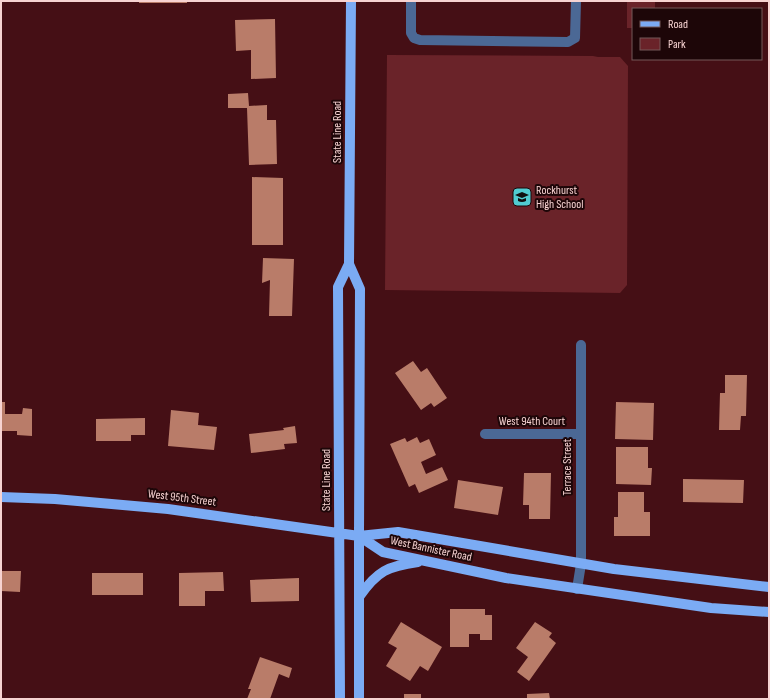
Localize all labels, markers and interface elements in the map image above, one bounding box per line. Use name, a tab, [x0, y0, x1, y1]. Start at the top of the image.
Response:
legend	[632, 8, 762, 60]
text: Road	[668, 17, 688, 32]
text: Park	[668, 37, 686, 52]
street label: State Line Road	[330, 101, 345, 163]
place label: Rockhurst High School	[536, 183, 583, 212]
school or university icon: Rockhurst High School	[511, 186, 533, 208]
street label: West 94th Court	[499, 414, 565, 429]
street label: Terrace Street	[560, 438, 575, 496]
street label: State Line Road	[319, 449, 334, 511]
street label: West 95th Street	[147, 486, 217, 510]
street label: West Bannister Road	[389, 533, 473, 565]

